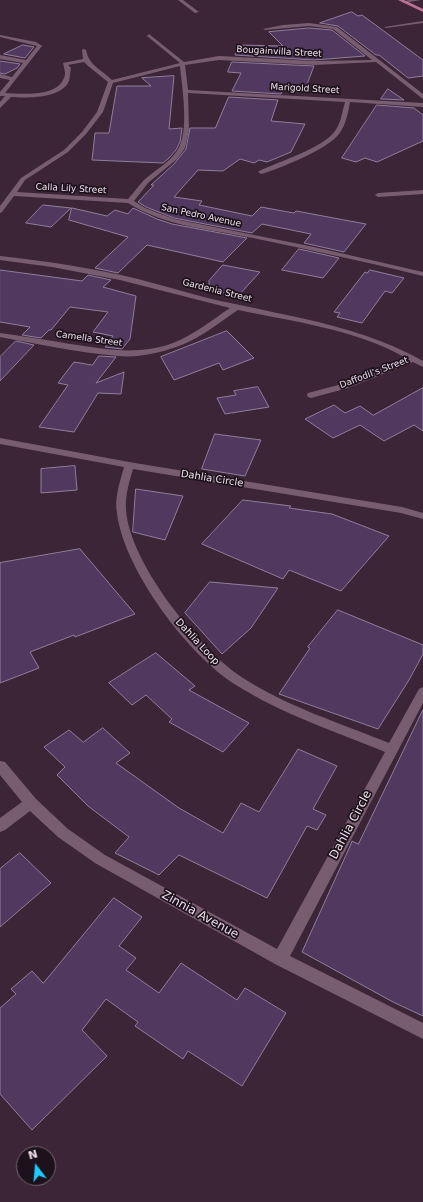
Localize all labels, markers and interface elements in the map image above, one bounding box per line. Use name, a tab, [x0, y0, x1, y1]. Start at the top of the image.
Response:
street label: Bougainvilla Street	[236, 44, 322, 60]
street label: Marigold Street	[270, 82, 340, 96]
street label: Calla Lily Street	[35, 182, 107, 196]
street label: San Pedro Avenue	[160, 202, 242, 230]
street label: Gardenia Street	[181, 277, 253, 305]
street label: Camella Street	[55, 329, 123, 349]
street label: Daffodil’s Street	[338, 355, 410, 391]
street label: Dahlia Circle	[180, 468, 244, 490]
street label: Dahlia Loop	[172, 616, 222, 668]
street label: Dahlia Circle	[327, 788, 375, 862]
street label: Zinnia Avenue	[159, 888, 241, 942]
north arrow	[16, 1146, 56, 1186]
text: N	[27, 1147, 39, 1162]

